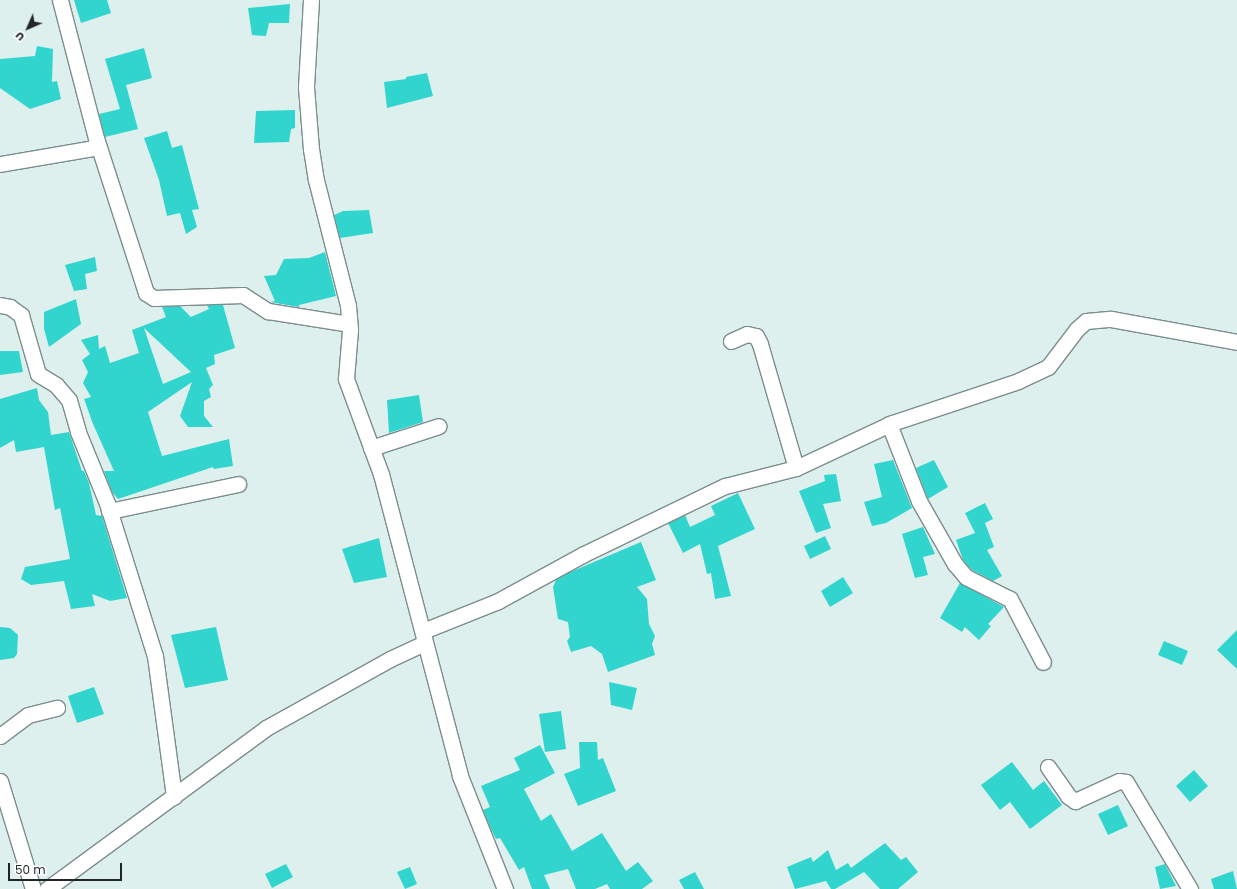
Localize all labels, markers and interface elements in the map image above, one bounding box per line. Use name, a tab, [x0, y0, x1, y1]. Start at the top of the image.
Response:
north arrow	[8, 8, 48, 48]
text: U	[11, 28, 28, 45]
scale bar	[10, 855, 124, 881]
text: 50 m	[15, 861, 46, 878]

